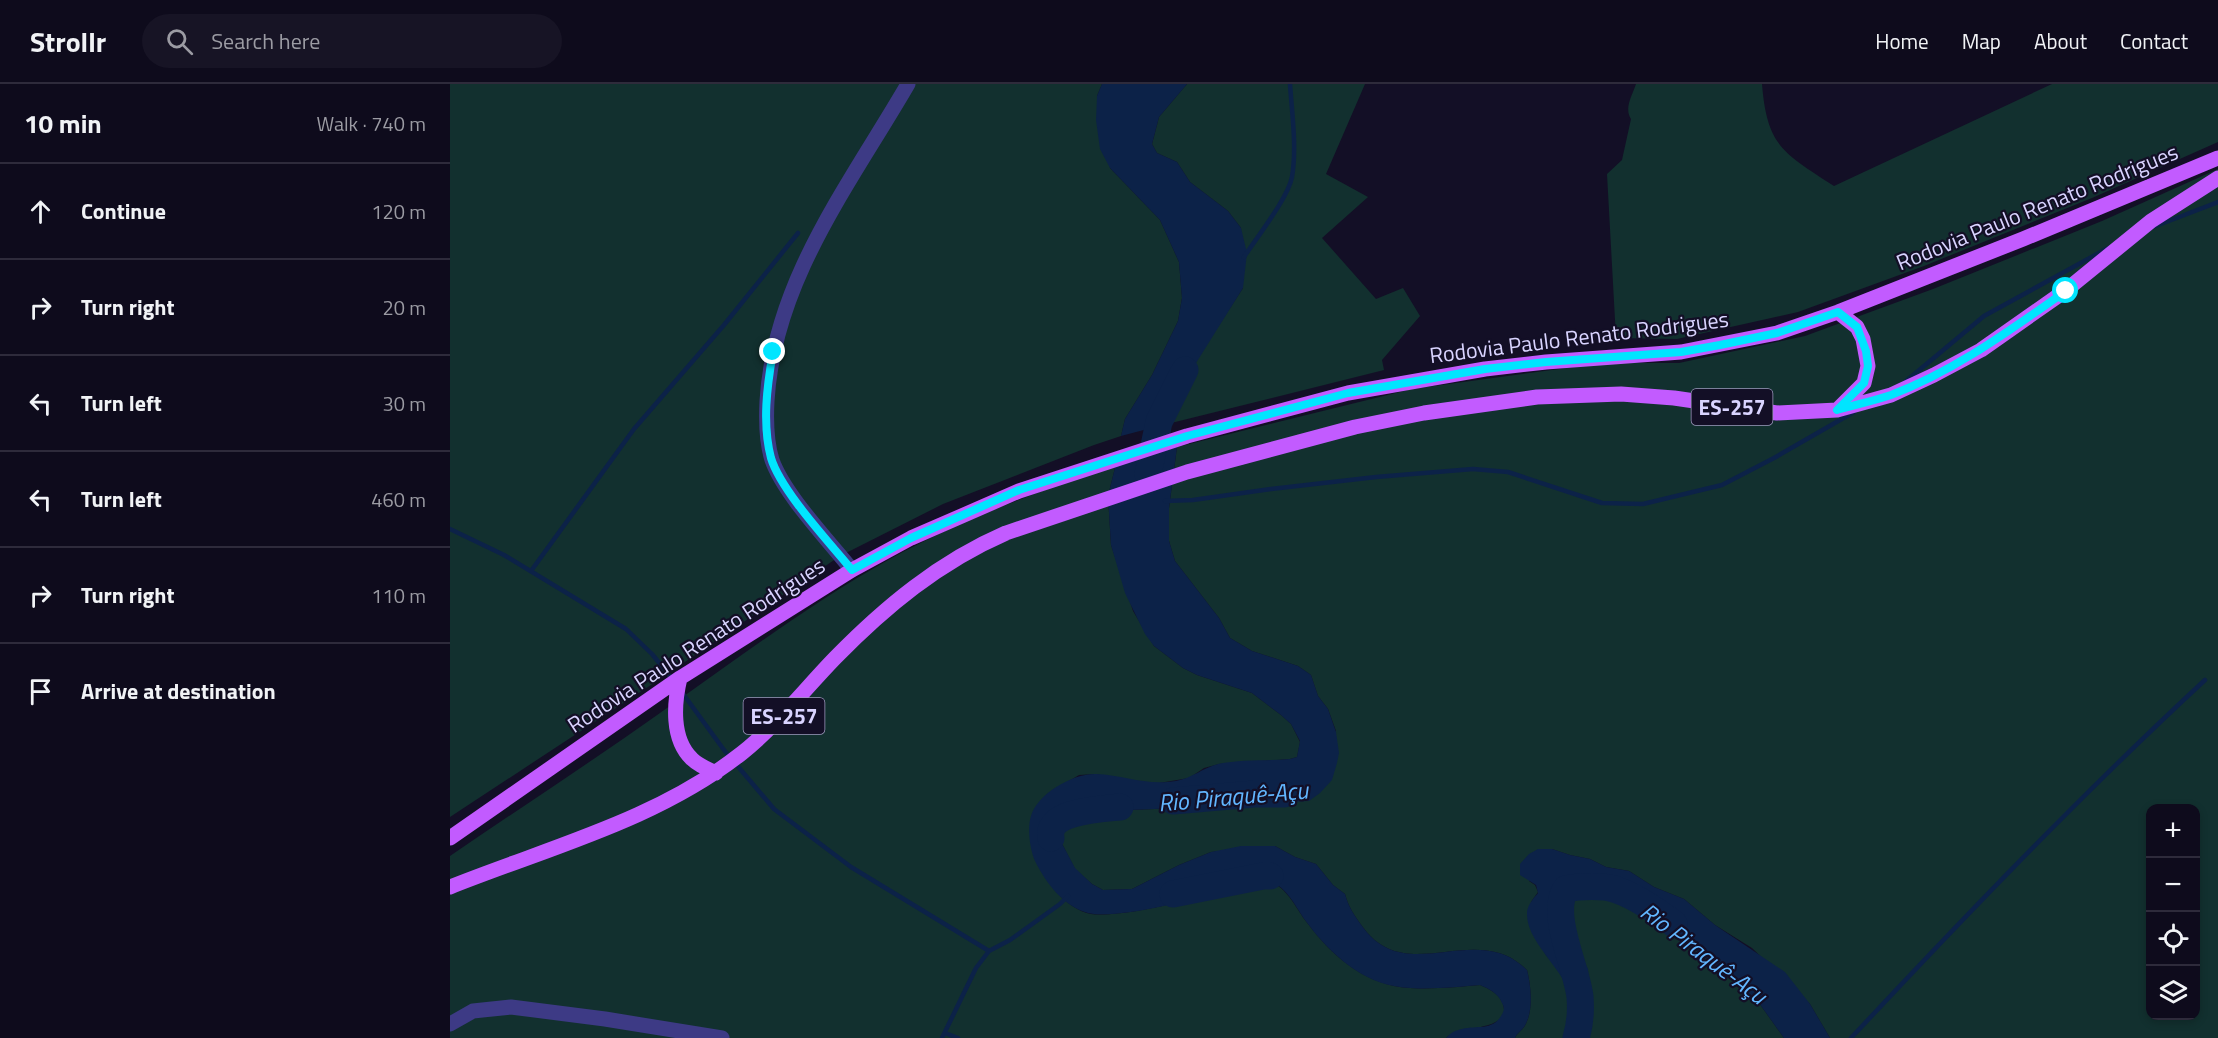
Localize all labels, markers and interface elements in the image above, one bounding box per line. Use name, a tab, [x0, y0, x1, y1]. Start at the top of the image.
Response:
search box	[142, 14, 562, 68]
text: Strollr	[30, 20, 106, 63]
text: Search here	[211, 24, 320, 58]
icon: search	[163, 25, 196, 58]
text: Home	[1875, 25, 1929, 57]
text: Map	[1962, 25, 2001, 57]
text: About	[2034, 25, 2087, 57]
text: Contact	[2120, 25, 2188, 57]
text: 10 min	[24, 104, 102, 143]
text: Walk · 740 m	[317, 108, 426, 139]
street label: Rodovia Paulo Renato Rodrigues	[1891, 135, 2183, 279]
text: Continue	[81, 194, 166, 228]
icon: ahead	[24, 195, 57, 228]
text: 120 m	[371, 196, 426, 227]
route start	[2052, 277, 2078, 303]
text: Turn right	[81, 290, 175, 324]
icon: right	[24, 291, 57, 324]
text: 20 m	[382, 292, 426, 323]
street label: Rodovia Paulo Renato Rodrigues	[1427, 302, 1731, 372]
route end	[759, 338, 785, 364]
text: Turn left	[81, 386, 162, 420]
icon: left	[24, 387, 57, 420]
text: 30 m	[382, 388, 426, 419]
road number: ES-257	[1692, 389, 1772, 425]
text: Turn left	[81, 482, 162, 516]
icon: left	[24, 483, 57, 516]
text: 460 m	[371, 484, 426, 515]
street label: Rodovia Paulo Renato Rodrigues	[560, 549, 832, 741]
text: Turn right	[81, 578, 175, 612]
icon: right	[24, 579, 57, 612]
text: 110 m	[371, 580, 426, 611]
text: Arrive at destination	[81, 674, 276, 708]
icon: arrive	[24, 675, 57, 708]
road number: ES-257	[744, 698, 824, 734]
water label: Rio Piraquê-Açu	[1157, 771, 1311, 820]
map controls	[2146, 804, 2200, 1020]
button: +	[2146, 804, 2200, 858]
button: −	[2146, 858, 2200, 912]
water label: Rio Piraquê-Açu	[1633, 893, 1776, 1014]
button: locate	[2146, 912, 2200, 966]
button: layers	[2146, 966, 2200, 1020]

